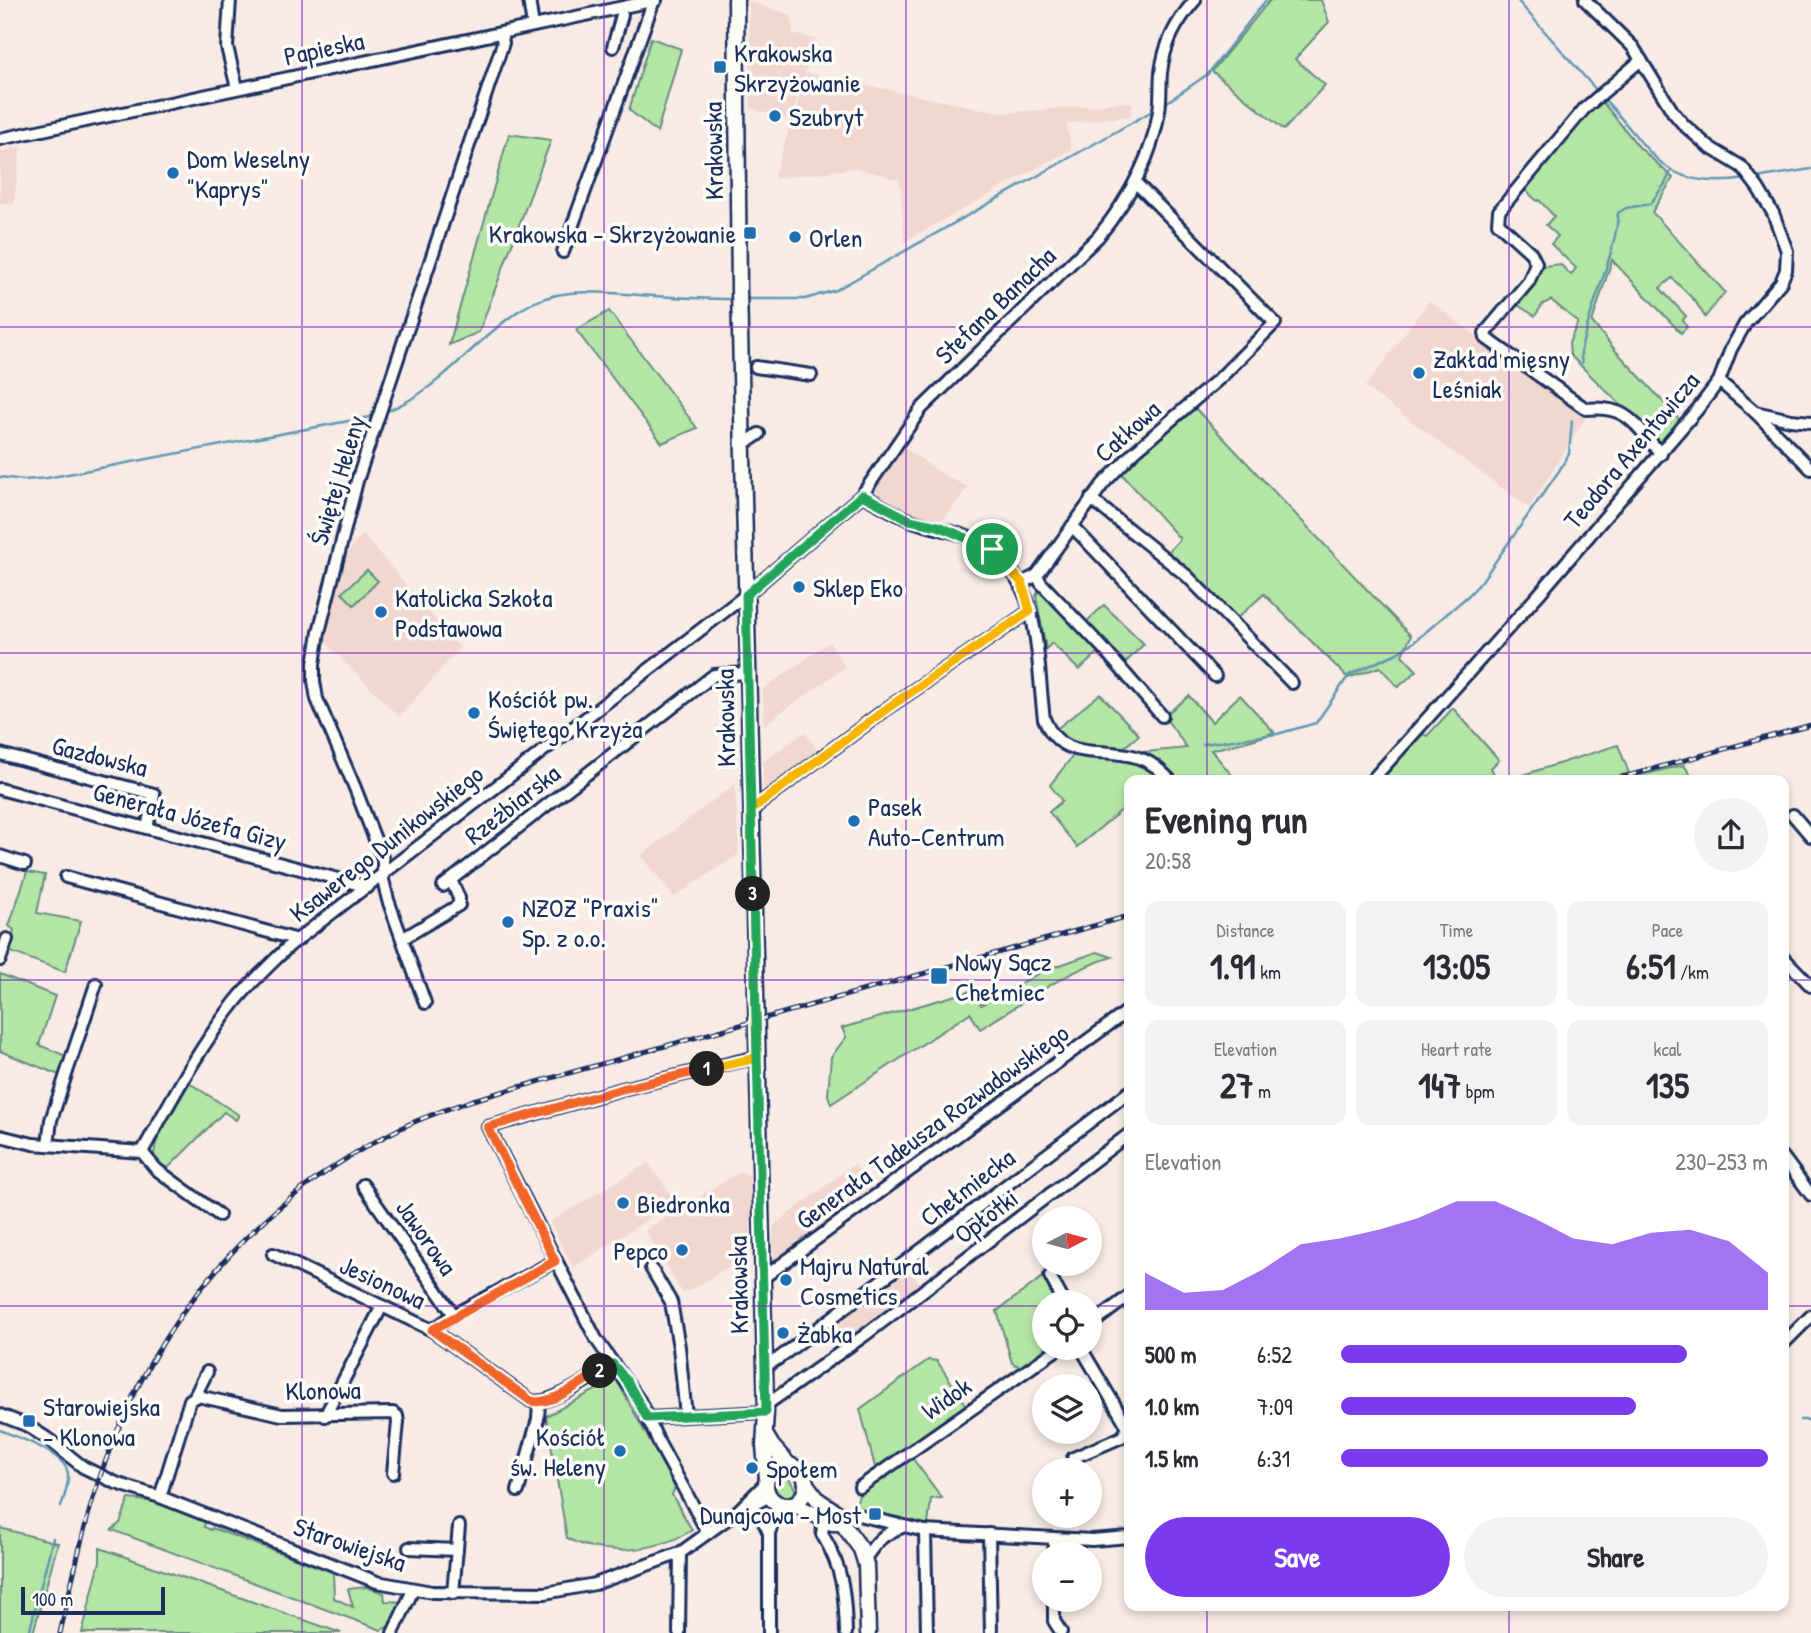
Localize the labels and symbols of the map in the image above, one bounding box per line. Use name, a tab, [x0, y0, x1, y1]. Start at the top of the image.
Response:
street label: Papieska	[281, 22, 367, 74]
place label: Krakowska Skrzyżowanie	[734, 35, 861, 100]
marker: Krakowska Skrzyżowanie	[712, 59, 728, 75]
place label: Szubryt	[789, 99, 864, 134]
street label: Krakowska	[695, 102, 731, 200]
marker: Szubryt	[767, 108, 783, 124]
place label: Dom Weselny "Kaprys"	[187, 141, 310, 206]
marker: Dom Weselny "Kaprys"	[165, 165, 181, 181]
place label: Krakowska - Skrzyżowanie	[489, 216, 736, 251]
place label: Orlen	[809, 220, 862, 255]
marker: Krakowska - Skrzyżowanie	[742, 225, 758, 241]
marker: Orlen	[787, 229, 803, 245]
street label: Stefana Banacha	[927, 239, 1063, 371]
place label: Zakład mięsny Leśniak	[1433, 341, 1570, 406]
street label: Teodora Axentowicza	[1555, 364, 1707, 536]
marker: Zakład mięsny Leśniak	[1411, 365, 1427, 381]
street label: Całkowa	[1086, 392, 1168, 470]
street label: Świętej Heleny	[301, 411, 373, 549]
pin	[962, 519, 1022, 579]
place label: Sklep Eko	[813, 570, 903, 605]
marker: Sklep Eko	[791, 579, 807, 595]
place label: Katolicka Szkoła Podstawowa	[395, 580, 552, 645]
marker: Katolicka Szkoła Podstawowa	[373, 604, 389, 620]
street label: Krakowska	[707, 669, 743, 767]
place label: Kościół pw. Świętego Krzyża	[488, 681, 643, 746]
marker: Kościół pw. Świętego Krzyża	[466, 705, 482, 721]
street label: Gazdowska	[48, 727, 152, 785]
street label: Ksawerego Dunikowskiego	[282, 756, 490, 930]
street label: Rzeźbiarska	[457, 756, 567, 852]
street label: Generała Józefa Gizy	[90, 773, 290, 859]
place label: Pasek Auto-Centrum	[868, 789, 1004, 854]
marker: Pasek Auto-Centrum	[846, 813, 862, 829]
pin: 3	[736, 876, 770, 912]
place label: NZOZ "Praxis" Sp. z o.o.	[522, 890, 659, 955]
marker: NZOZ "Praxis" Sp. z o.o.	[500, 914, 516, 930]
place label: Nowy Sącz Chełmiec	[955, 944, 1052, 1009]
marker: Nowy Sącz Chełmiec	[929, 966, 949, 986]
street label: Generała Tadeusza Rozwadowskiego	[789, 1015, 1075, 1237]
pin: 1	[690, 1052, 724, 1086]
street label: Chełmiecka	[912, 1140, 1022, 1234]
street label: Opłotki	[947, 1181, 1025, 1251]
place label: Biedronka	[637, 1186, 730, 1221]
street label: Jaworowa	[388, 1192, 466, 1282]
marker: Biedronka	[615, 1195, 631, 1211]
north arrow	[1032, 1206, 1102, 1276]
place label: Pepco	[613, 1233, 668, 1268]
street label: Krakowska	[720, 1236, 756, 1334]
marker: Pepco	[674, 1242, 690, 1258]
street label: Jesionowa	[334, 1247, 432, 1317]
place label: Majru Natural Cosmetics	[800, 1248, 929, 1313]
marker: Majru Natural Cosmetics	[778, 1272, 794, 1288]
place label: Żabka	[797, 1316, 852, 1351]
marker: Żabka	[775, 1325, 791, 1341]
pin: 2	[582, 1354, 618, 1388]
street label: Widok	[914, 1368, 978, 1428]
street label: Klonowa	[285, 1372, 361, 1408]
place label: Starowiejska - Klonowa	[43, 1389, 160, 1454]
marker: Starowiejska - Klonowa	[21, 1413, 37, 1429]
place label: Kościół św. Heleny	[510, 1419, 606, 1484]
marker: Kościół św. Heleny	[612, 1443, 628, 1459]
place label: Społem	[766, 1451, 837, 1486]
marker: Społem	[744, 1460, 760, 1476]
place label: Dunajcowa - Most	[700, 1497, 862, 1532]
marker: Dunajcowa - Most	[867, 1506, 883, 1522]
street label: Starowiejska	[289, 1508, 411, 1580]
scale bar	[21, 1584, 164, 1616]

